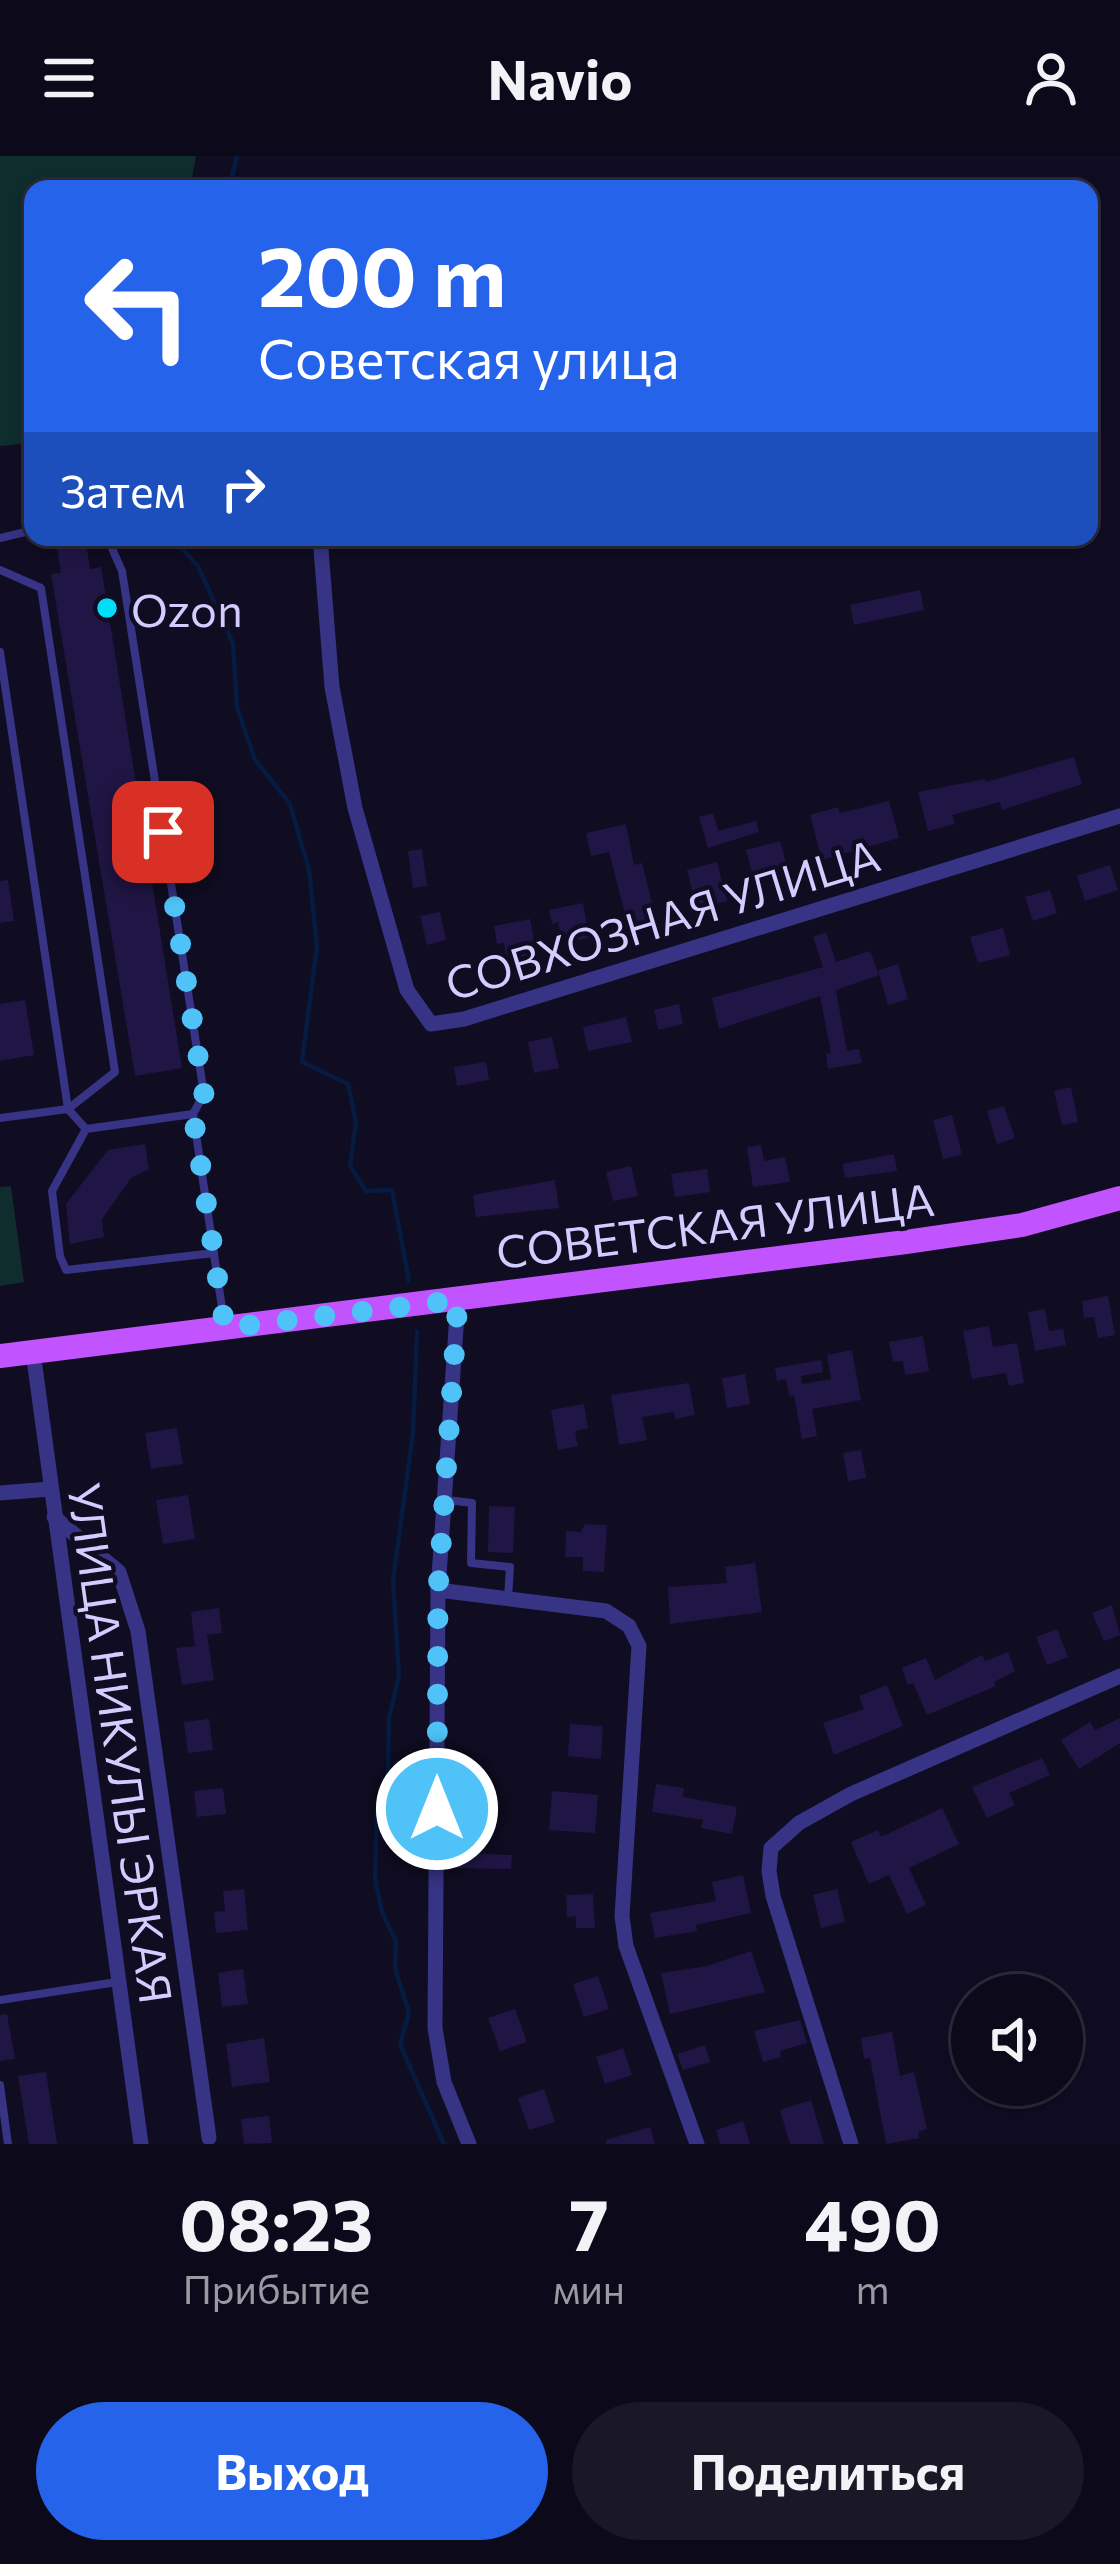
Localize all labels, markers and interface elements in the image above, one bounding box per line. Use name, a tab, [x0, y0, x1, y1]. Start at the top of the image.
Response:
icon: menu	[36, 45, 102, 111]
text: Navio	[488, 45, 632, 111]
icon: person	[1018, 45, 1084, 111]
text: 200 m	[258, 222, 506, 324]
icon: left	[60, 228, 216, 384]
text: Советская улица	[258, 324, 679, 390]
icon: right	[210, 456, 276, 522]
text: Затем	[60, 462, 186, 517]
place label: Ozon	[131, 581, 243, 636]
marker: Ozon	[94, 595, 120, 621]
pin	[112, 781, 214, 883]
icon: arrive	[130, 799, 196, 865]
street label: СОВХОЗНАЯ УЛИЦА	[438, 826, 886, 1010]
street label: СОВЕТСКАЯ УЛИЦА	[493, 1170, 937, 1278]
street label: УЛИЦА НИКУЛЫ ЭРКАЯ	[58, 1479, 186, 2007]
position arrow	[374, 1746, 500, 1872]
map controls	[951, 1974, 1083, 2106]
button: sound	[951, 1974, 1083, 2106]
text: 08:23	[179, 2178, 374, 2266]
text: 7	[569, 2178, 609, 2266]
text: 490	[804, 2178, 941, 2266]
text: Прибытие	[183, 2264, 370, 2312]
text: мин	[553, 2264, 625, 2312]
text: m	[856, 2264, 890, 2312]
button: Выход	[36, 2402, 548, 2540]
button: Поделиться	[572, 2402, 1084, 2540]

